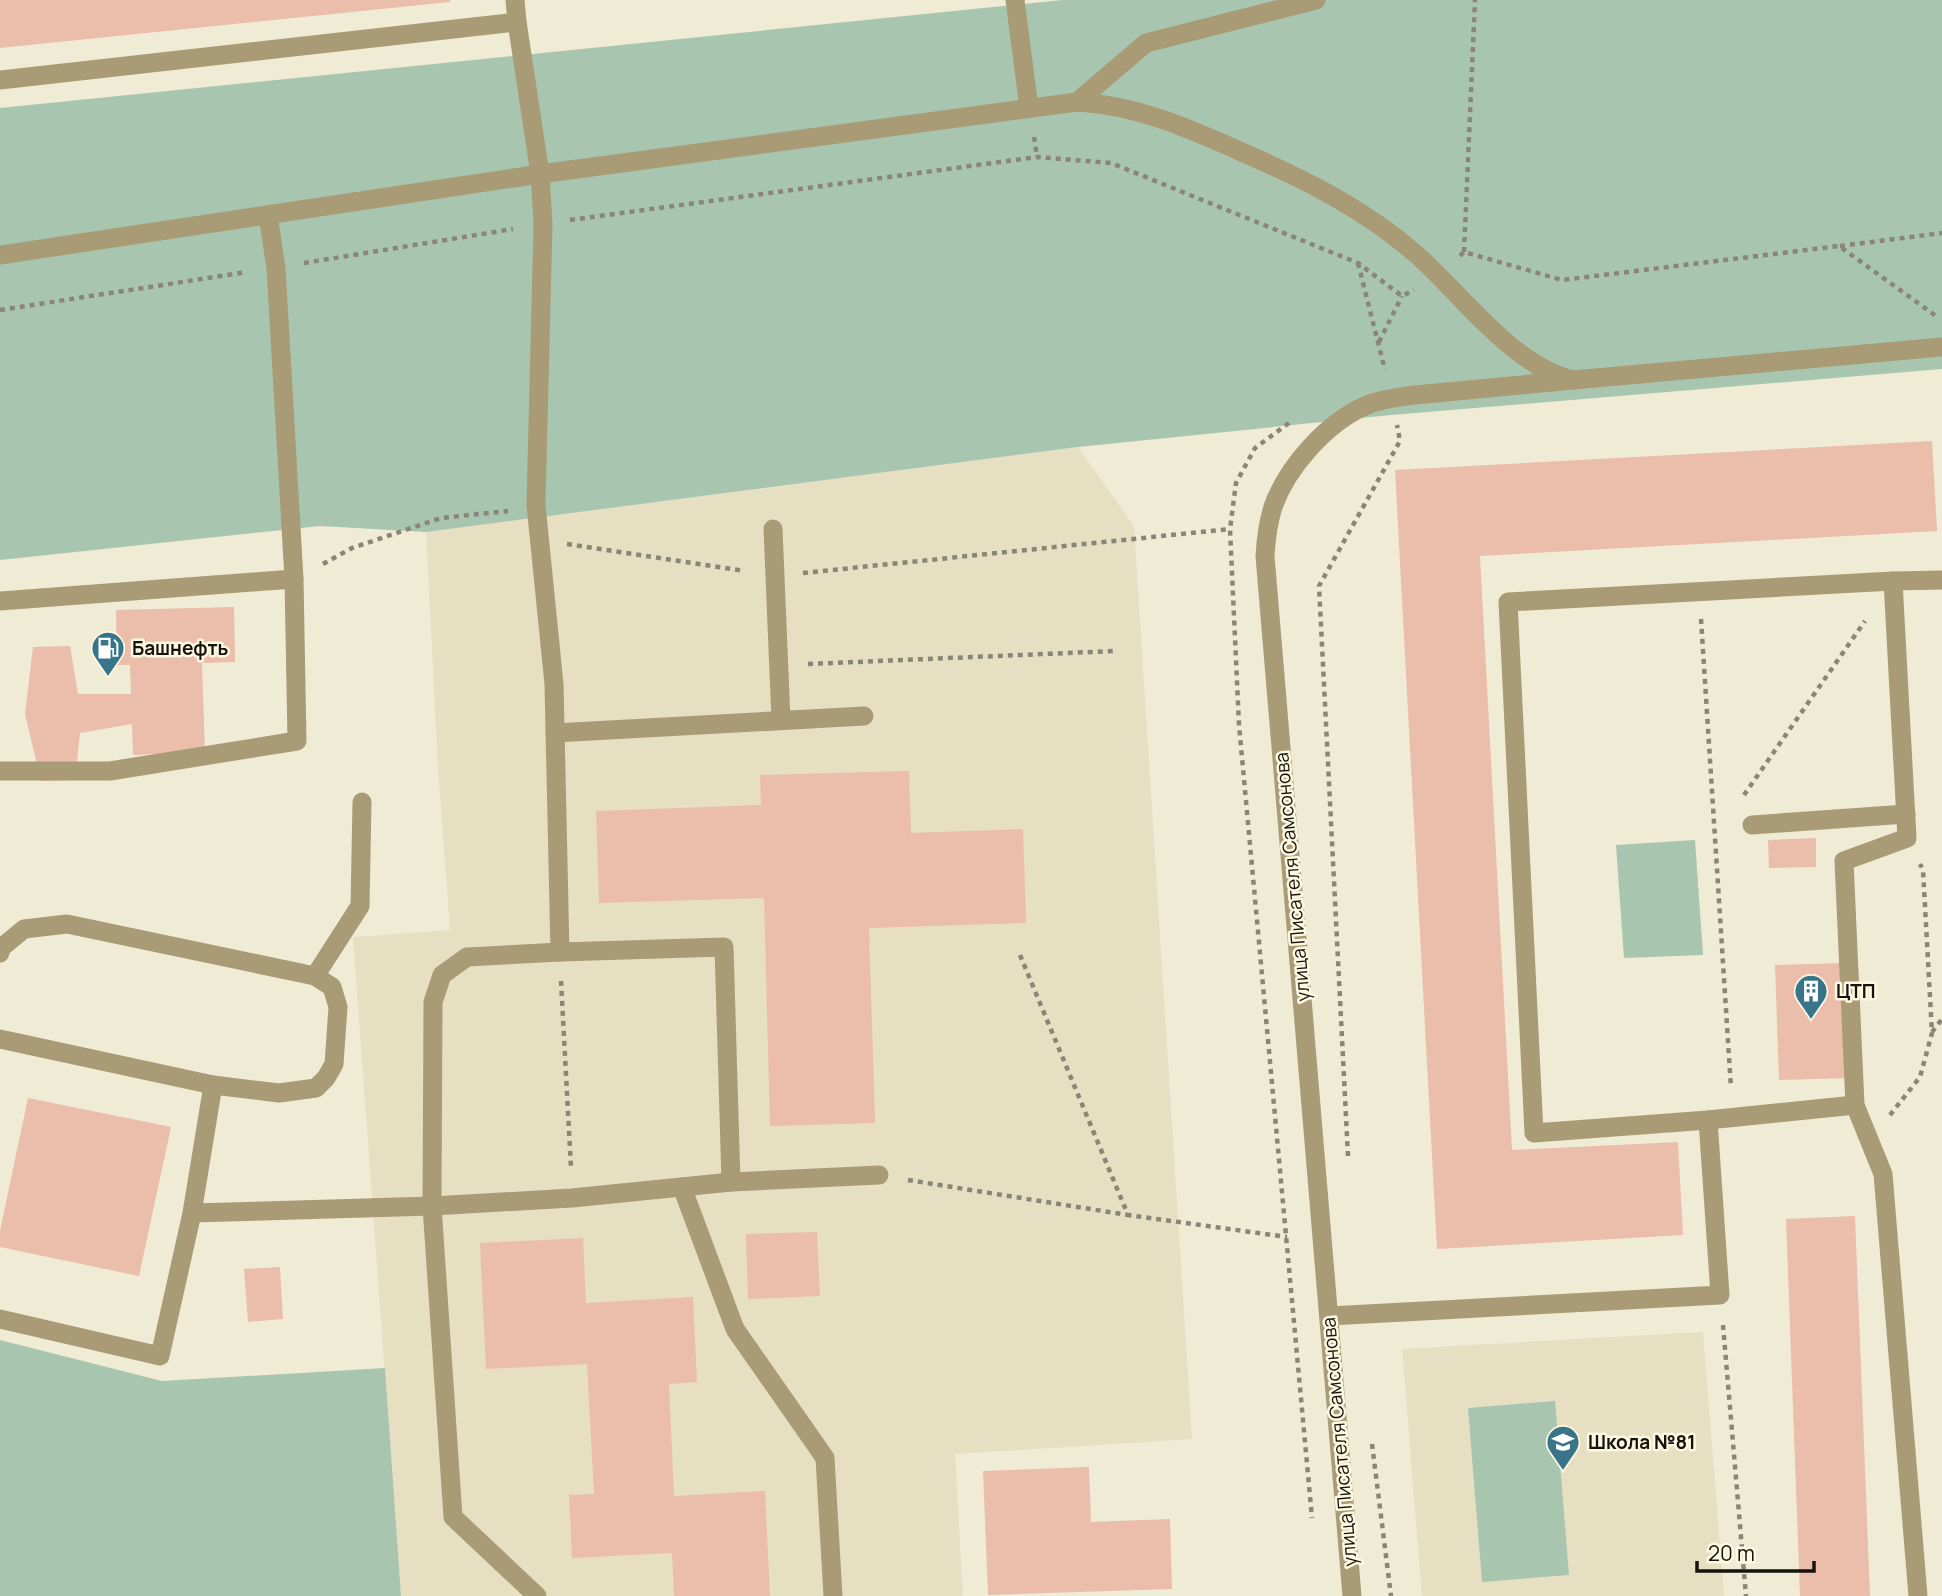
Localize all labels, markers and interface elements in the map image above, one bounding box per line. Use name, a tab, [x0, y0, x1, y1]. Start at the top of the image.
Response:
fuel station icon: Башнефть	[89, 629, 127, 678]
place label: Башнефть	[132, 635, 229, 661]
street label: улица Писателя Самсонова	[1268, 751, 1316, 1003]
building icon: ЦТП	[1792, 972, 1830, 1021]
place label: ЦТП	[1836, 978, 1876, 1004]
street label: улица Писателя Самсонова	[1315, 1316, 1363, 1568]
school or university icon: Школа №81	[1544, 1423, 1582, 1472]
place label: Школа №81	[1588, 1429, 1695, 1455]
scale bar	[1697, 1530, 1814, 1574]
text: 20 m	[1708, 1539, 1755, 1567]

